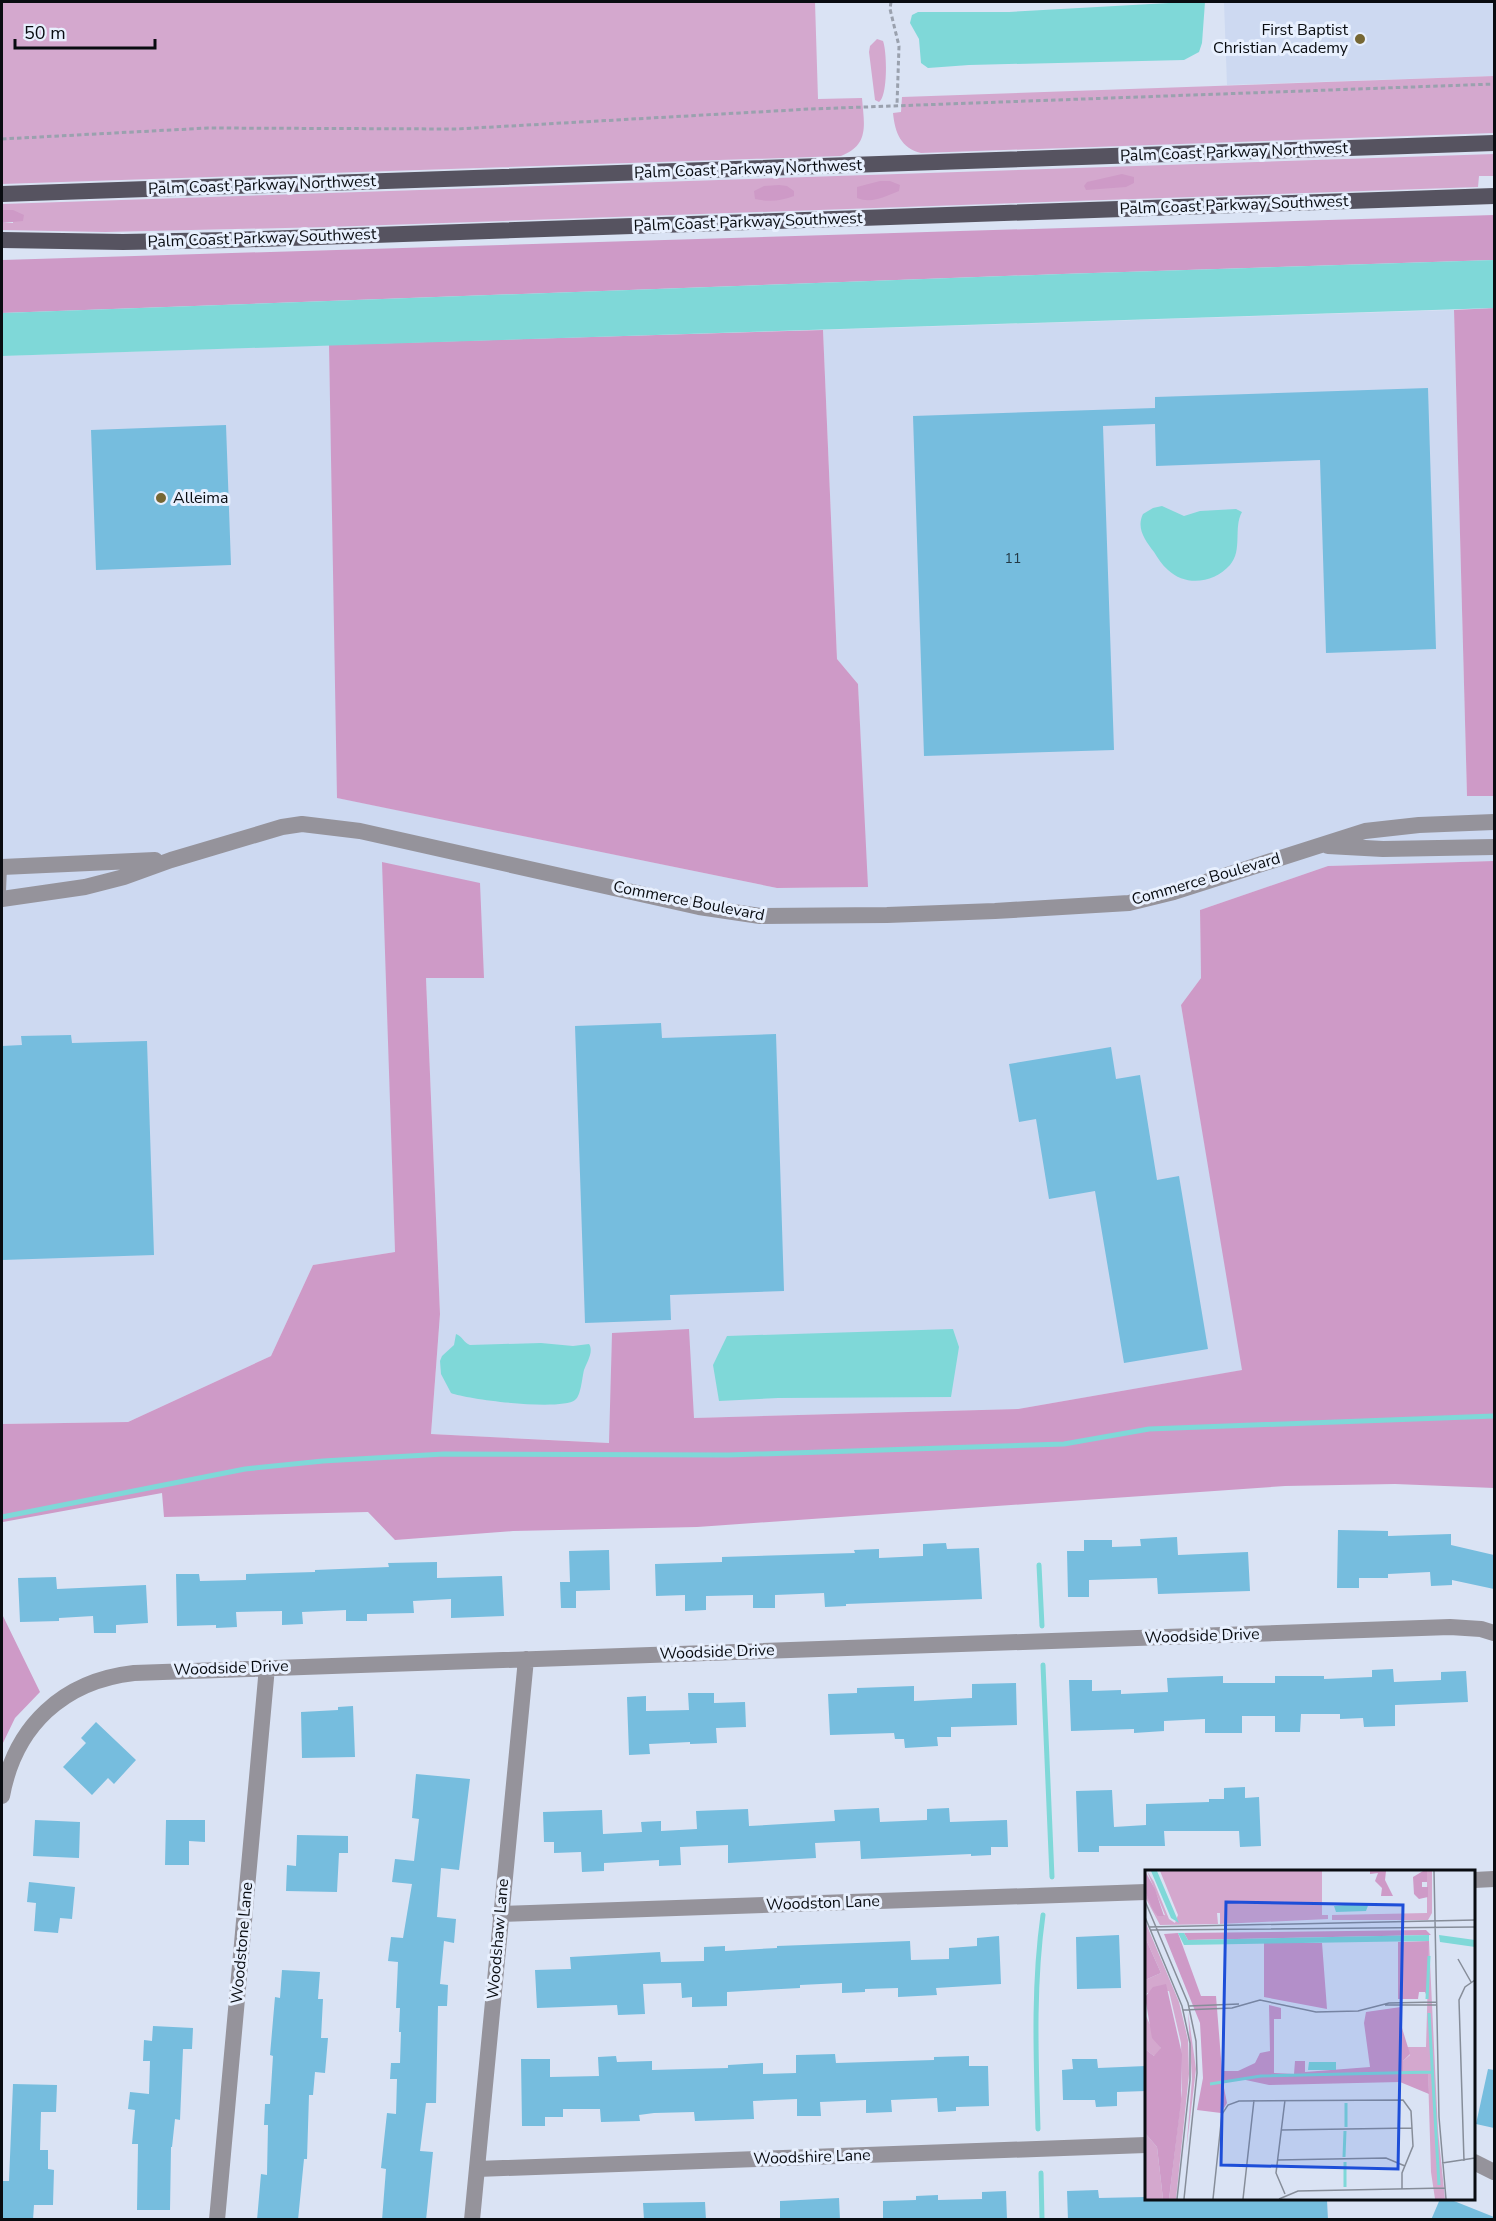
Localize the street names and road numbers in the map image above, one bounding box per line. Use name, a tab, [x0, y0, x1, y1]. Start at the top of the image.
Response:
street label: Palm Coast Parkway Northwest	[1120, 137, 1349, 167]
street label: Palm Coast Parkway Northwest	[634, 154, 863, 184]
street label: Palm Coast Parkway Northwest	[148, 170, 377, 200]
street label: Palm Coast Parkway Southwest	[1119, 190, 1349, 220]
street label: Palm Coast Parkway Southwest	[633, 207, 863, 237]
street label: Palm Coast Parkway Southwest	[147, 223, 377, 253]
street label: Commerce Boulevard	[1129, 847, 1283, 911]
street label: Commerce Boulevard	[611, 876, 767, 926]
street label: Woodside Drive	[1144, 1623, 1260, 1649]
street label: Woodside Drive	[659, 1639, 775, 1665]
street label: Woodside Drive	[173, 1655, 289, 1681]
street label: Woodshaw Lane	[482, 1878, 514, 2000]
street label: Woodstone Lane	[226, 1881, 258, 2005]
street label: Woodston Lane	[766, 1890, 880, 1916]
street label: Woodshire Lane	[753, 2144, 871, 2170]

